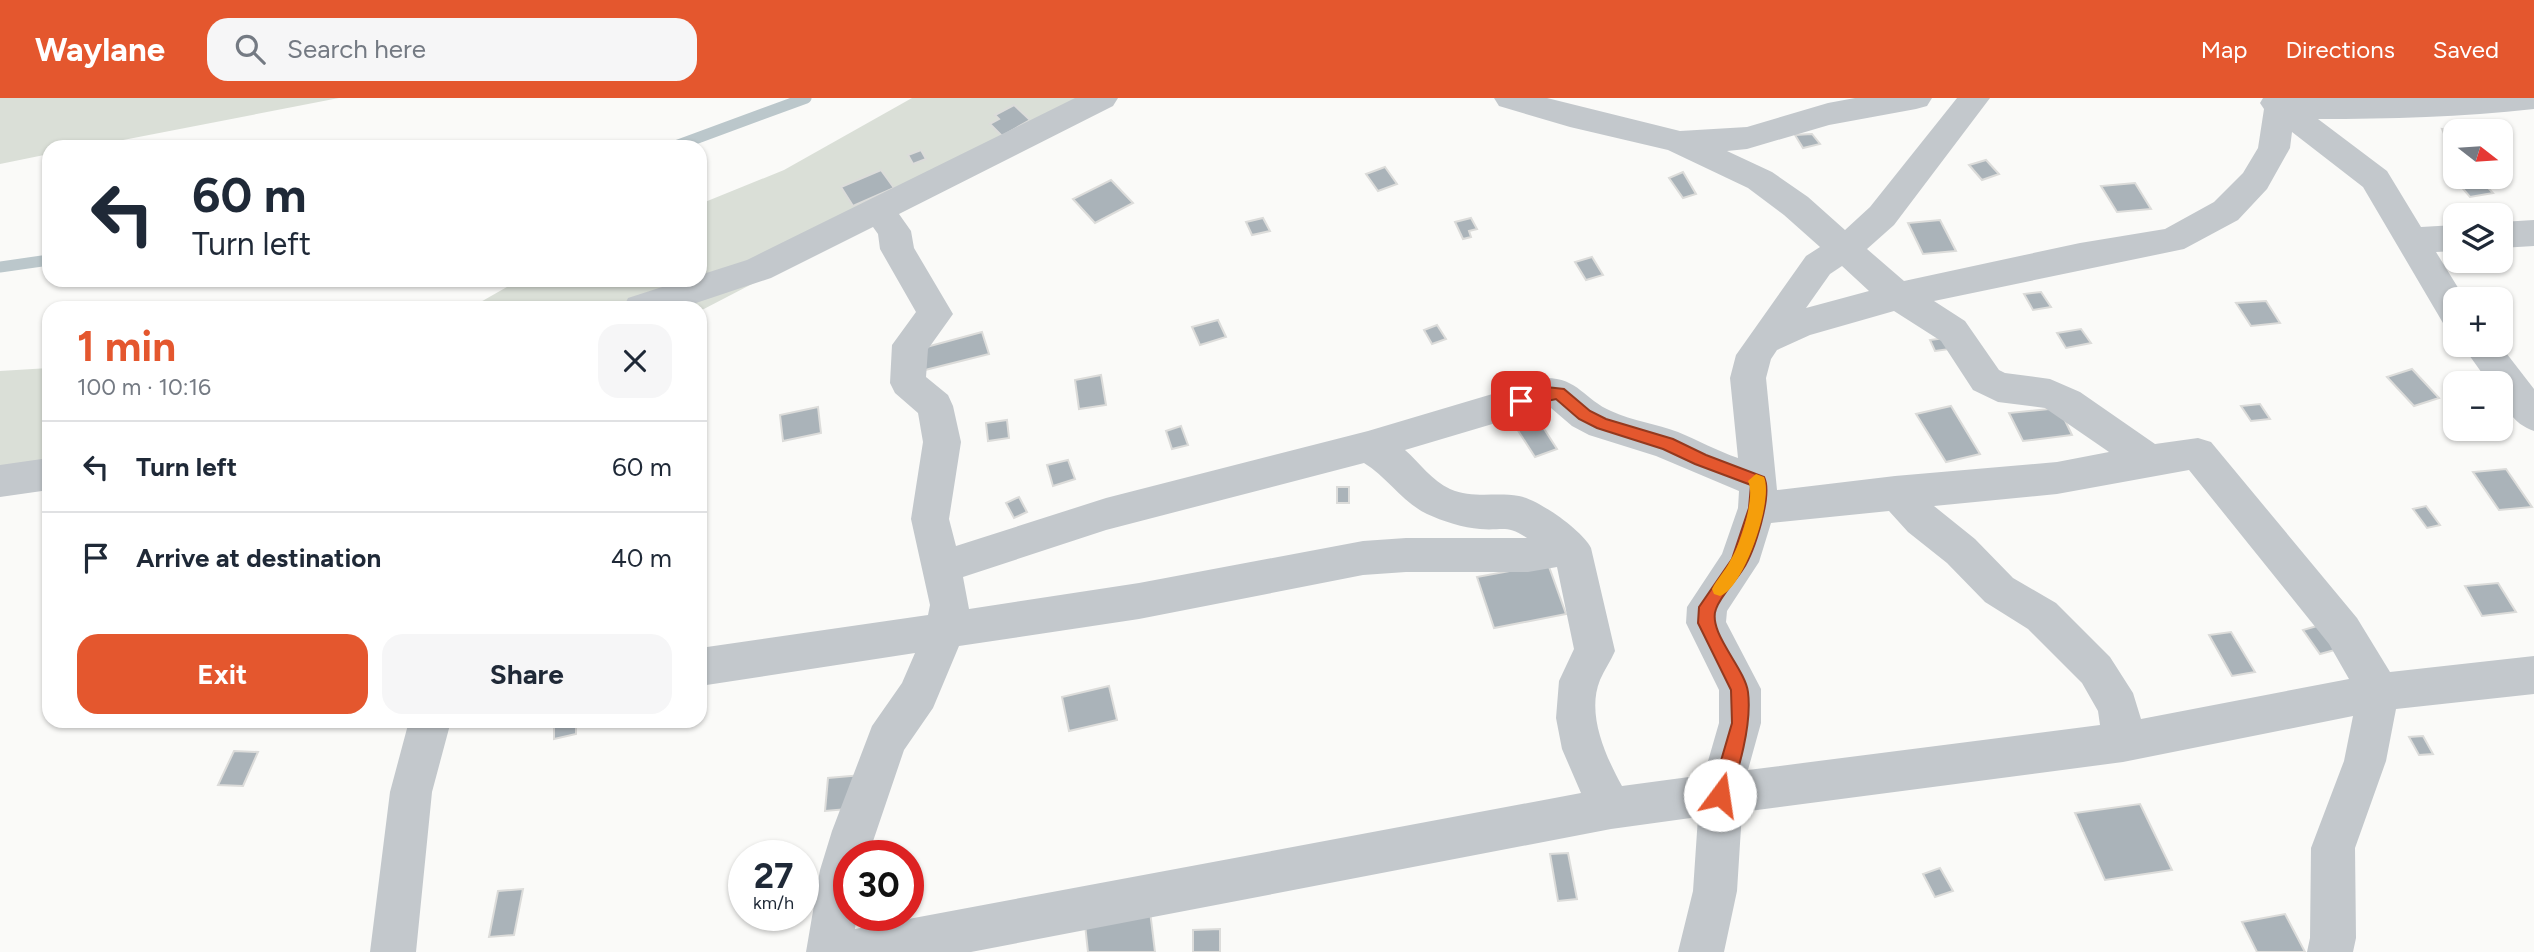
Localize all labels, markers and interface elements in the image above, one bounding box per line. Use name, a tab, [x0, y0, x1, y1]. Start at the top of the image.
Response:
search box	[207, 18, 697, 81]
text: Waylane	[35, 30, 165, 69]
icon: search	[231, 30, 269, 68]
text: Search here	[287, 33, 426, 65]
text: Map	[2201, 35, 2247, 64]
text: Directions	[2285, 35, 2395, 64]
text: Saved	[2433, 35, 2499, 64]
north arrow	[2443, 119, 2513, 189]
map controls	[2443, 119, 2513, 441]
text: 60 m	[192, 165, 307, 224]
icon: left	[77, 168, 168, 259]
button: layers	[2443, 203, 2513, 273]
text: Turn left	[192, 225, 311, 263]
button: +	[2443, 287, 2513, 357]
text: 1 min	[77, 321, 176, 372]
button: close	[598, 324, 672, 398]
pin	[1491, 371, 1551, 431]
button: −	[2443, 371, 2513, 441]
text: 100 m · 10:16	[77, 373, 211, 401]
icon: arrive	[1502, 382, 1540, 420]
icon: left	[77, 448, 115, 486]
text: Turn left	[136, 451, 237, 483]
text: 60 m	[612, 451, 672, 483]
icon: arrive	[77, 539, 115, 577]
text: Arrive at destination	[136, 542, 381, 574]
text: 40 m	[611, 542, 672, 574]
button: Exit	[77, 634, 368, 714]
button: Share	[382, 634, 672, 714]
position arrow	[1683, 758, 1757, 832]
speed limit sign: 30	[833, 840, 924, 931]
text: 27	[754, 855, 793, 897]
text: km/h	[753, 892, 794, 914]

